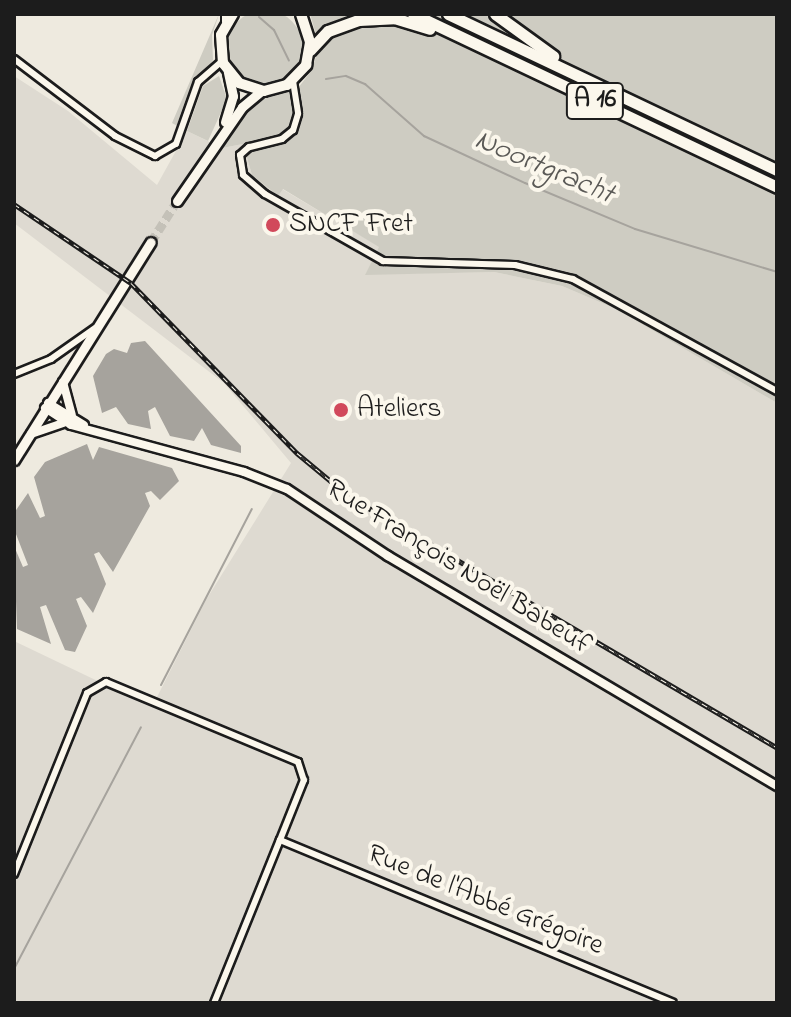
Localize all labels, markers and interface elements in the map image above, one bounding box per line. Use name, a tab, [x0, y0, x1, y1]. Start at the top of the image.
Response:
road number: A 16	[565, 79, 625, 123]
water label: Noortgracht	[469, 123, 619, 213]
place label: SNCF Fret	[289, 208, 413, 242]
marker: SNCF Fret	[264, 216, 282, 234]
place label: Ateliers	[357, 393, 441, 427]
marker: Ateliers	[332, 401, 350, 419]
street label: Rue François Noël Babeuf	[319, 473, 597, 663]
street label: Rue de l'Abbé Grégoire	[362, 838, 608, 964]

